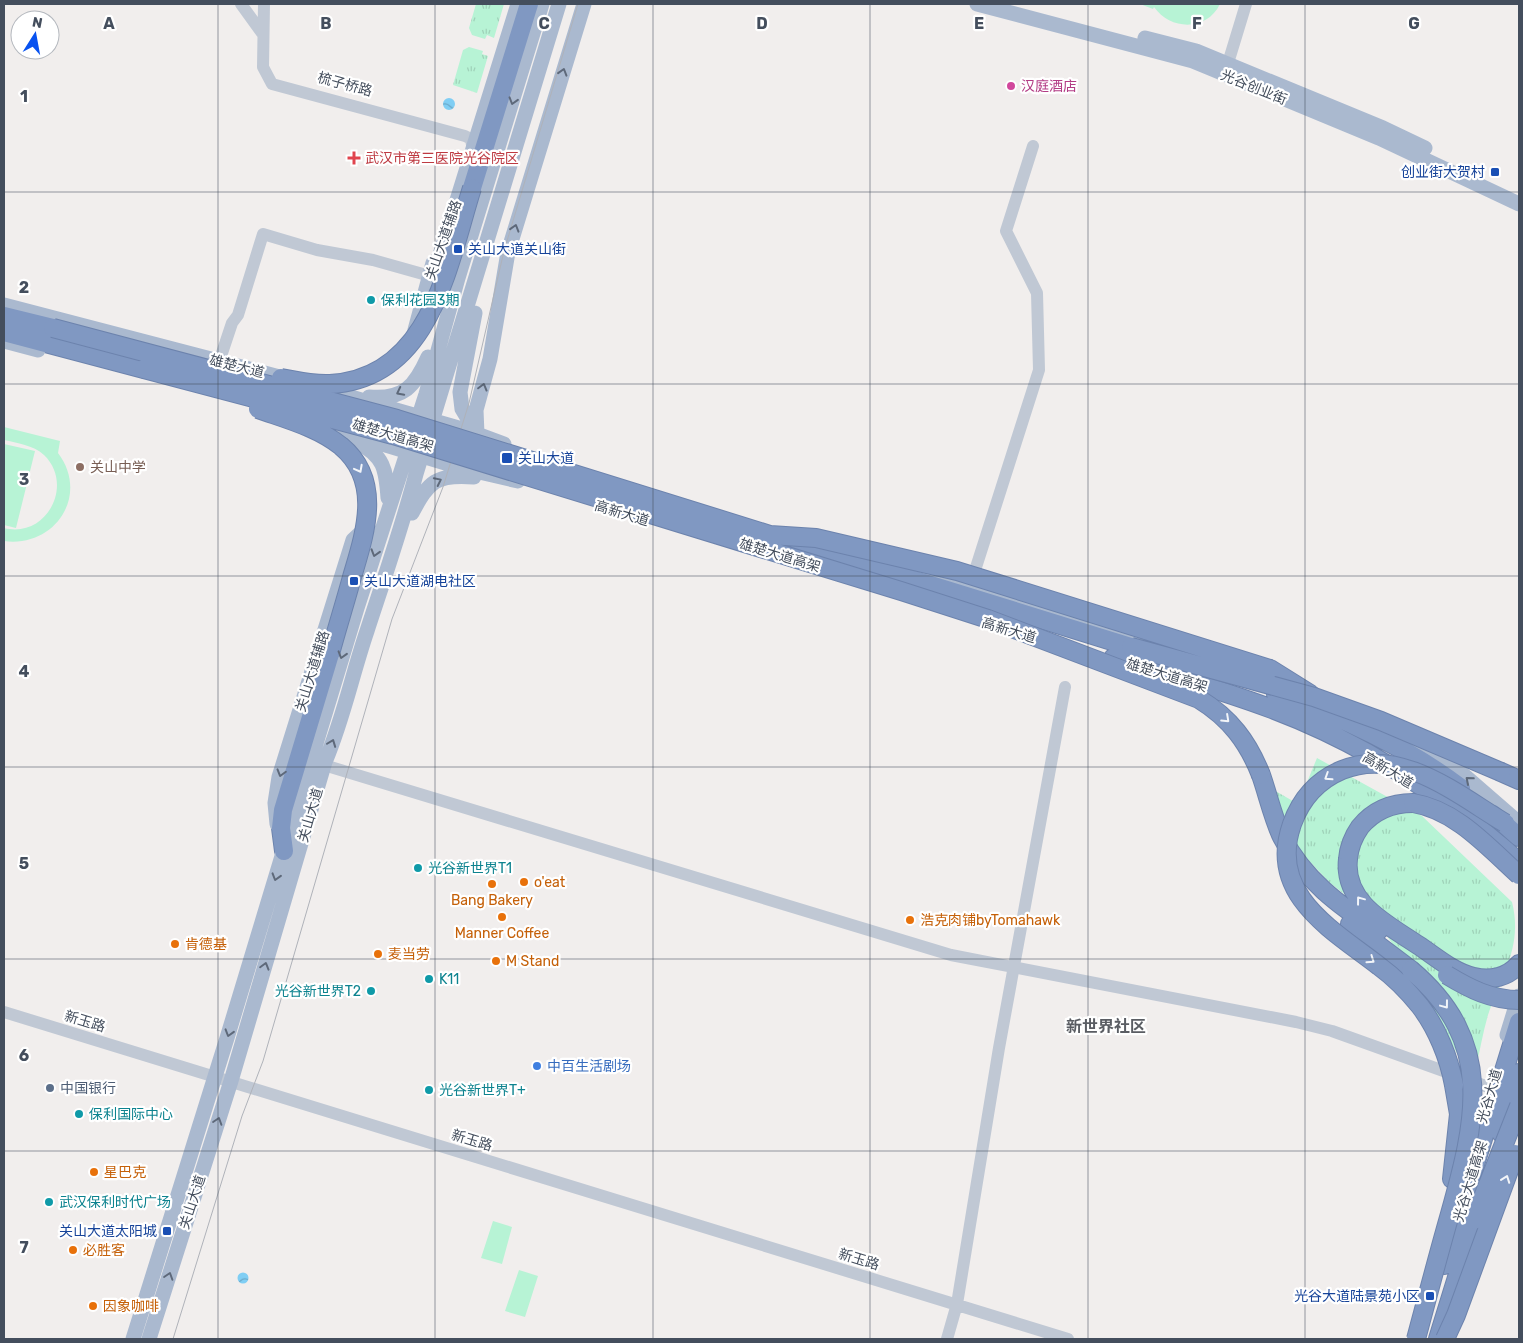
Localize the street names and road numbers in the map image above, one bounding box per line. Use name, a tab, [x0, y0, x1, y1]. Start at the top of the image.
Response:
street label: 光谷创业街	[1218, 66, 1289, 108]
street label: 梳子桥路	[316, 69, 374, 100]
street label: 关山大道辅路	[422, 198, 465, 283]
street label: 雄楚大道	[208, 351, 266, 382]
street label: 雄楚大道高架	[350, 416, 436, 455]
street label: 高新大道	[593, 497, 651, 530]
street label: 雄楚大道高架	[737, 535, 823, 576]
street label: 高新大道	[980, 614, 1038, 647]
street label: 关山大道辅路	[292, 628, 333, 714]
street label: 雄楚大道高架	[1124, 655, 1210, 696]
street label: 高新大道	[1359, 749, 1416, 792]
street label: 关山大道	[295, 786, 326, 844]
street label: 新玉路	[62, 1007, 107, 1036]
street label: 光谷大道	[1474, 1067, 1505, 1125]
street label: 新玉路	[449, 1126, 494, 1155]
street label: 光谷大道高架	[1450, 1138, 1491, 1224]
street label: 关山大道	[176, 1173, 209, 1231]
street label: 新玉路	[836, 1245, 881, 1274]

